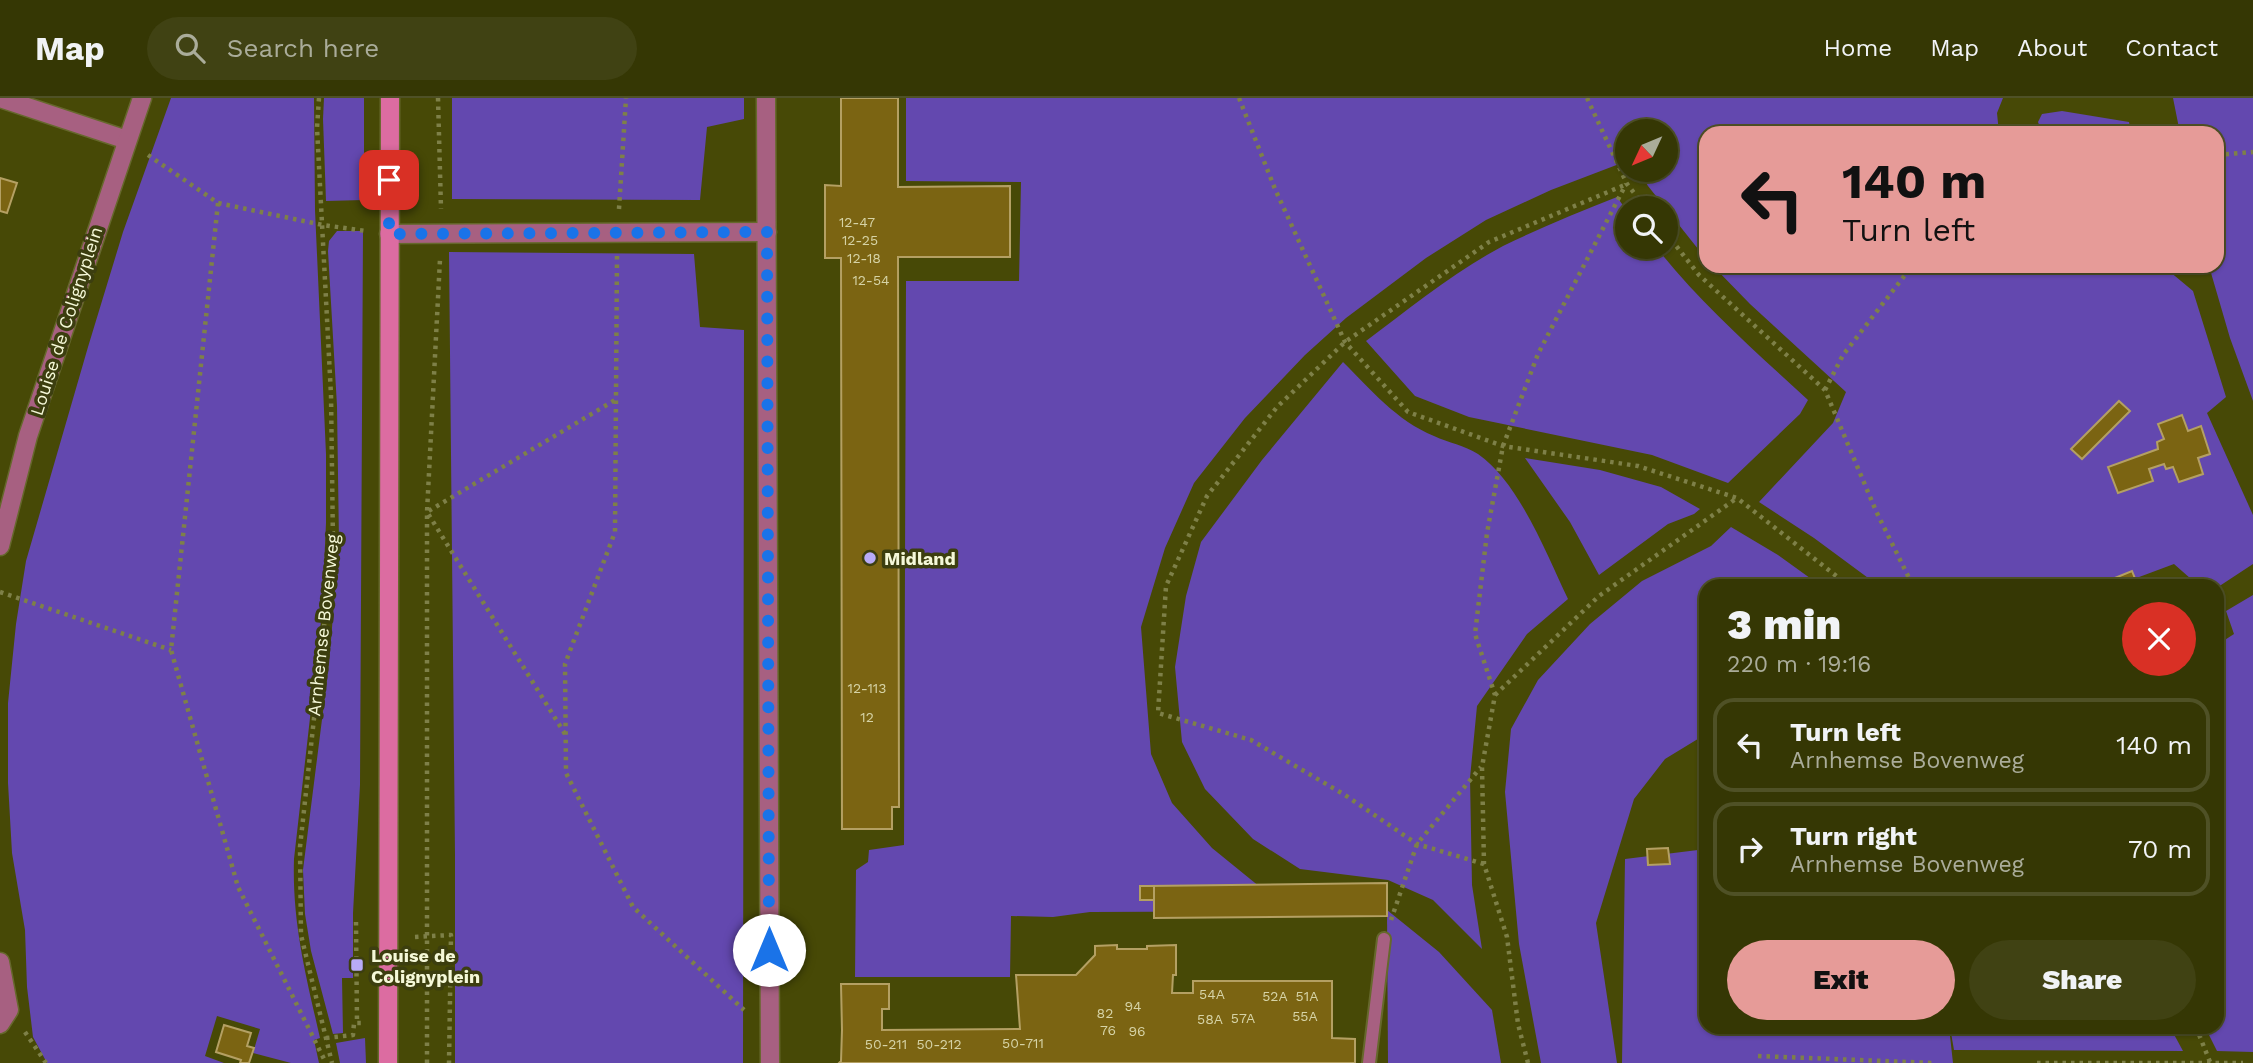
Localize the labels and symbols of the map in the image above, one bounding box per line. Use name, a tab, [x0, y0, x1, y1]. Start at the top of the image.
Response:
north arrow	[1615, 119, 1678, 182]
pin	[359, 150, 419, 210]
house number: 12-47	[839, 214, 875, 230]
street label: Louise de Colignyplein	[26, 224, 106, 418]
house number: 12-25	[842, 232, 878, 248]
house number: 12-18	[847, 250, 881, 266]
house number: 12-54	[852, 272, 890, 288]
street label: Arnhemse Bovenweg	[303, 532, 343, 717]
place label: Midland	[884, 548, 956, 569]
marker: Midland	[862, 550, 878, 566]
house number: 12-113	[848, 680, 887, 696]
house number: 12	[860, 709, 874, 725]
position arrow	[732, 913, 806, 987]
place label: Louise de Colignyplein	[371, 945, 480, 987]
marker: Louise de Colignyplein	[349, 957, 365, 973]
house number: 54A	[1199, 986, 1225, 1002]
house number: 52A	[1262, 988, 1288, 1004]
house number: 51A	[1296, 988, 1318, 1004]
house number: 94	[1124, 998, 1142, 1014]
house number: 82	[1097, 1005, 1113, 1021]
house number: 55A	[1292, 1008, 1318, 1024]
house number: 57A	[1231, 1010, 1255, 1026]
house number: 58A	[1197, 1011, 1223, 1027]
house number: 76	[1100, 1022, 1116, 1038]
house number: 96	[1128, 1023, 1146, 1039]
house number: 50-711	[1002, 1035, 1044, 1051]
house number: 50-211	[865, 1036, 907, 1052]
house number: 50-212	[916, 1036, 962, 1052]

